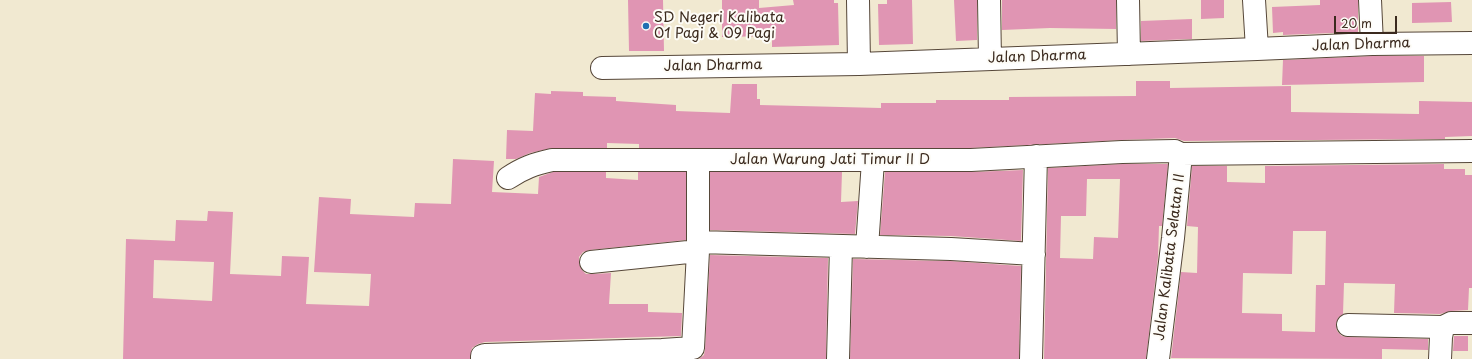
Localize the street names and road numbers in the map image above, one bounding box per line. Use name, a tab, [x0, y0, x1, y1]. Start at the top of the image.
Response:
street label: Jalan Dharma	[1311, 35, 1411, 55]
street label: Jalan Dharma	[987, 47, 1087, 67]
street label: Jalan Dharma	[664, 57, 762, 75]
street label: Jalan Warung Jati Timur II D	[730, 152, 930, 168]
street label: Jalan Kalibata Selatan II	[1151, 173, 1189, 341]

